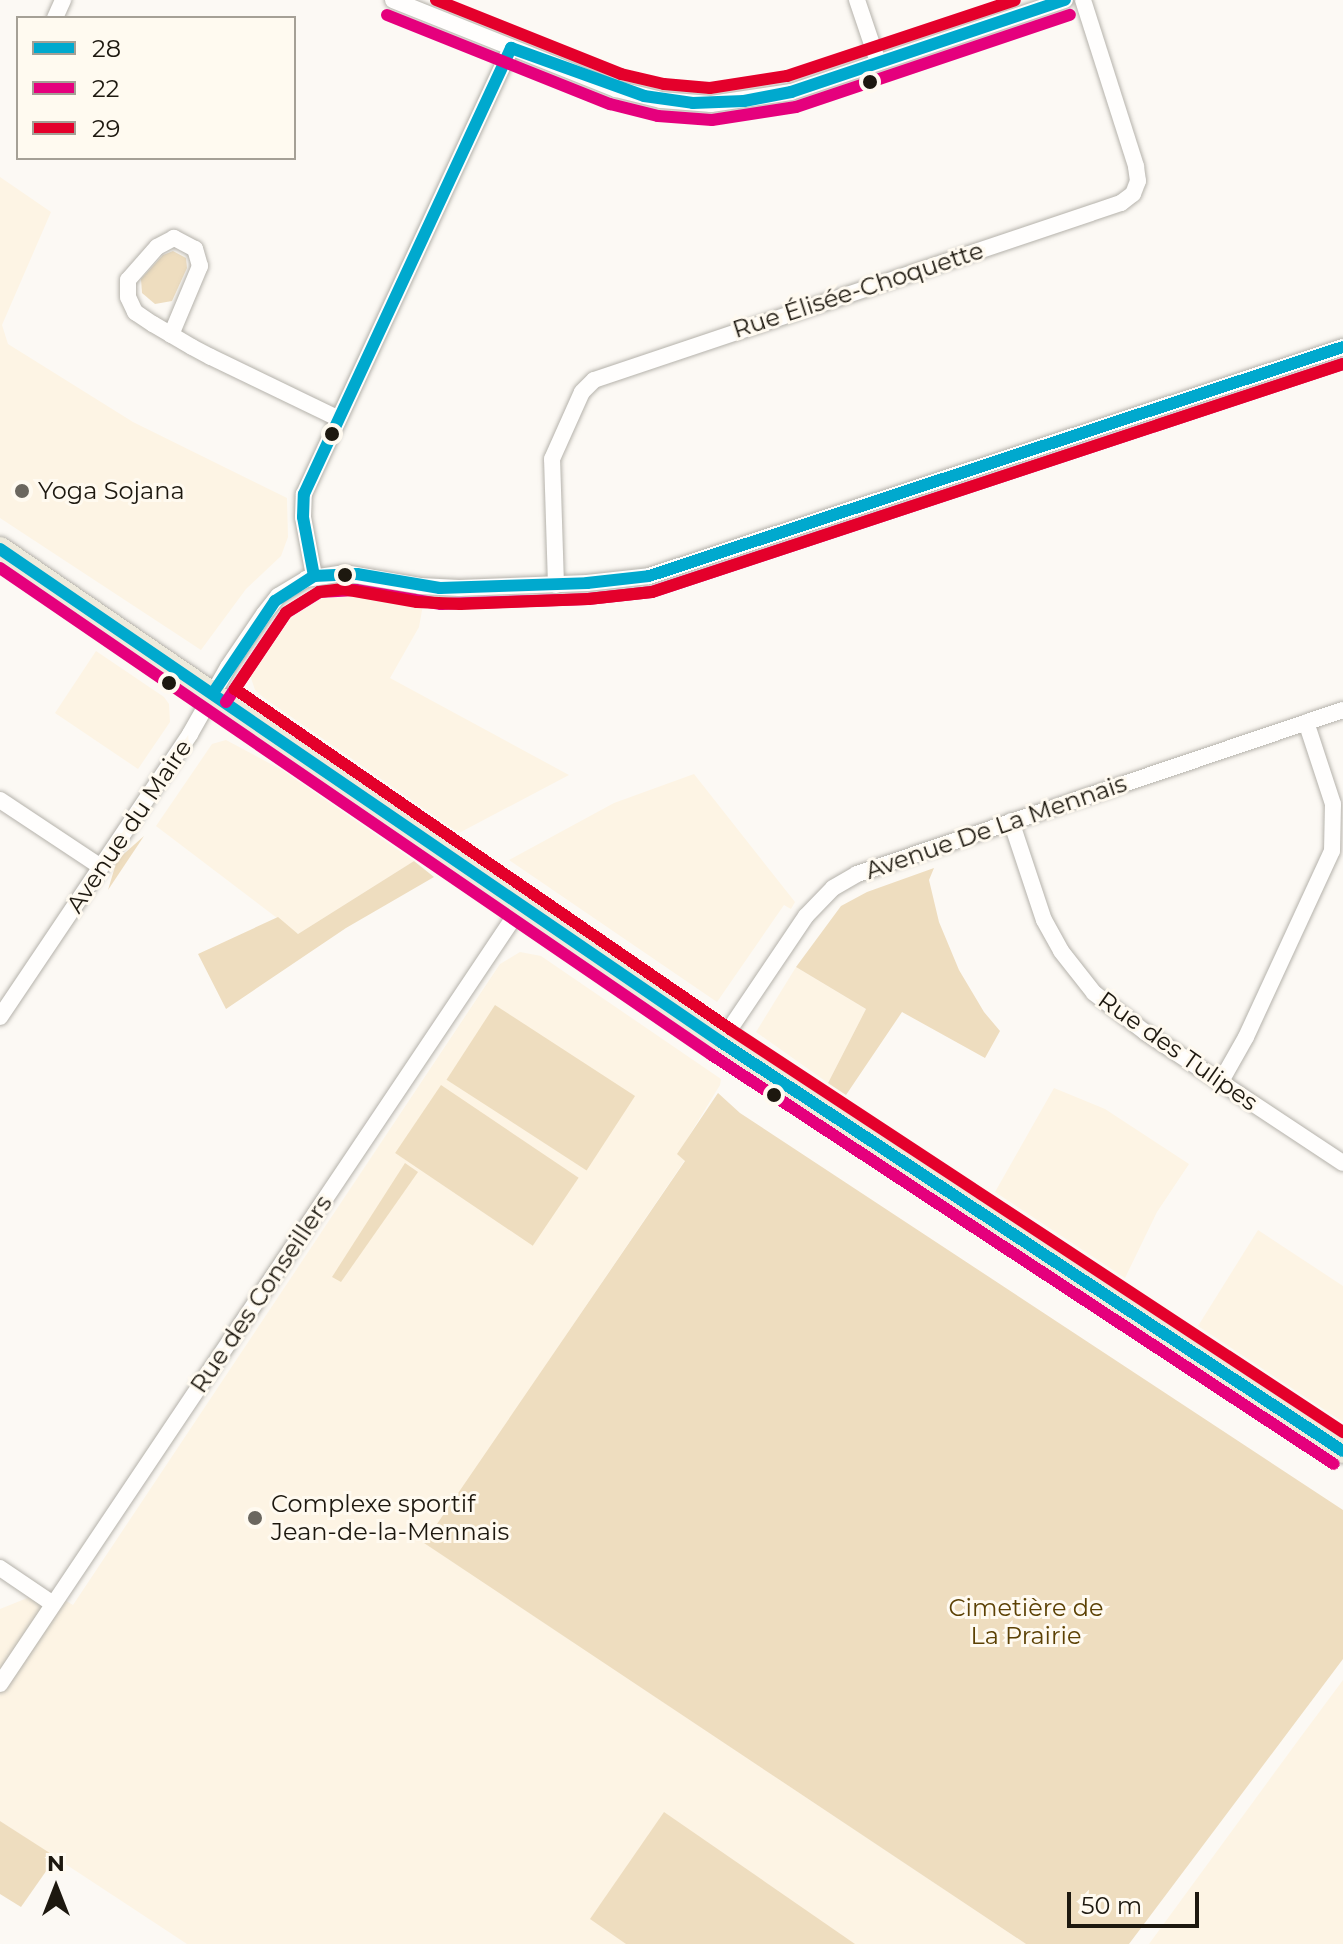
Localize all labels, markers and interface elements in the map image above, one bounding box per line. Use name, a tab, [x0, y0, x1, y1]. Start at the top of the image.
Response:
legend	[16, 16, 296, 160]
text: 28	[92, 34, 121, 63]
text: 22	[92, 74, 119, 103]
unlabelled marker	[862, 74, 878, 90]
text: 29	[92, 114, 120, 143]
street label: Rue Élisée-Choquette	[729, 236, 987, 344]
unlabelled marker	[324, 426, 340, 442]
place label: Yoga Sojana	[38, 477, 185, 505]
marker: Yoga Sojana	[13, 482, 31, 500]
unlabelled marker	[337, 567, 353, 583]
unlabelled marker	[161, 675, 177, 691]
street label: Avenue du Maire	[60, 734, 198, 918]
street label: Avenue De La Mennais	[862, 769, 1130, 885]
street label: Rue des Tulipes	[1093, 985, 1263, 1117]
unlabelled marker	[766, 1087, 782, 1103]
street label: Rue des Conseillers	[184, 1190, 338, 1398]
place label: Complexe sportif Jean-de-la-Mennais	[271, 1490, 509, 1546]
marker: Complexe sportif Jean-de-la-Mennais	[246, 1509, 264, 1527]
park label: Cimetière de La Prairie	[949, 1594, 1103, 1650]
north arrow	[16, 1848, 96, 1928]
text: N	[47, 1850, 65, 1877]
scale bar	[1071, 1876, 1203, 1926]
text: 50 m	[1081, 1891, 1142, 1920]

